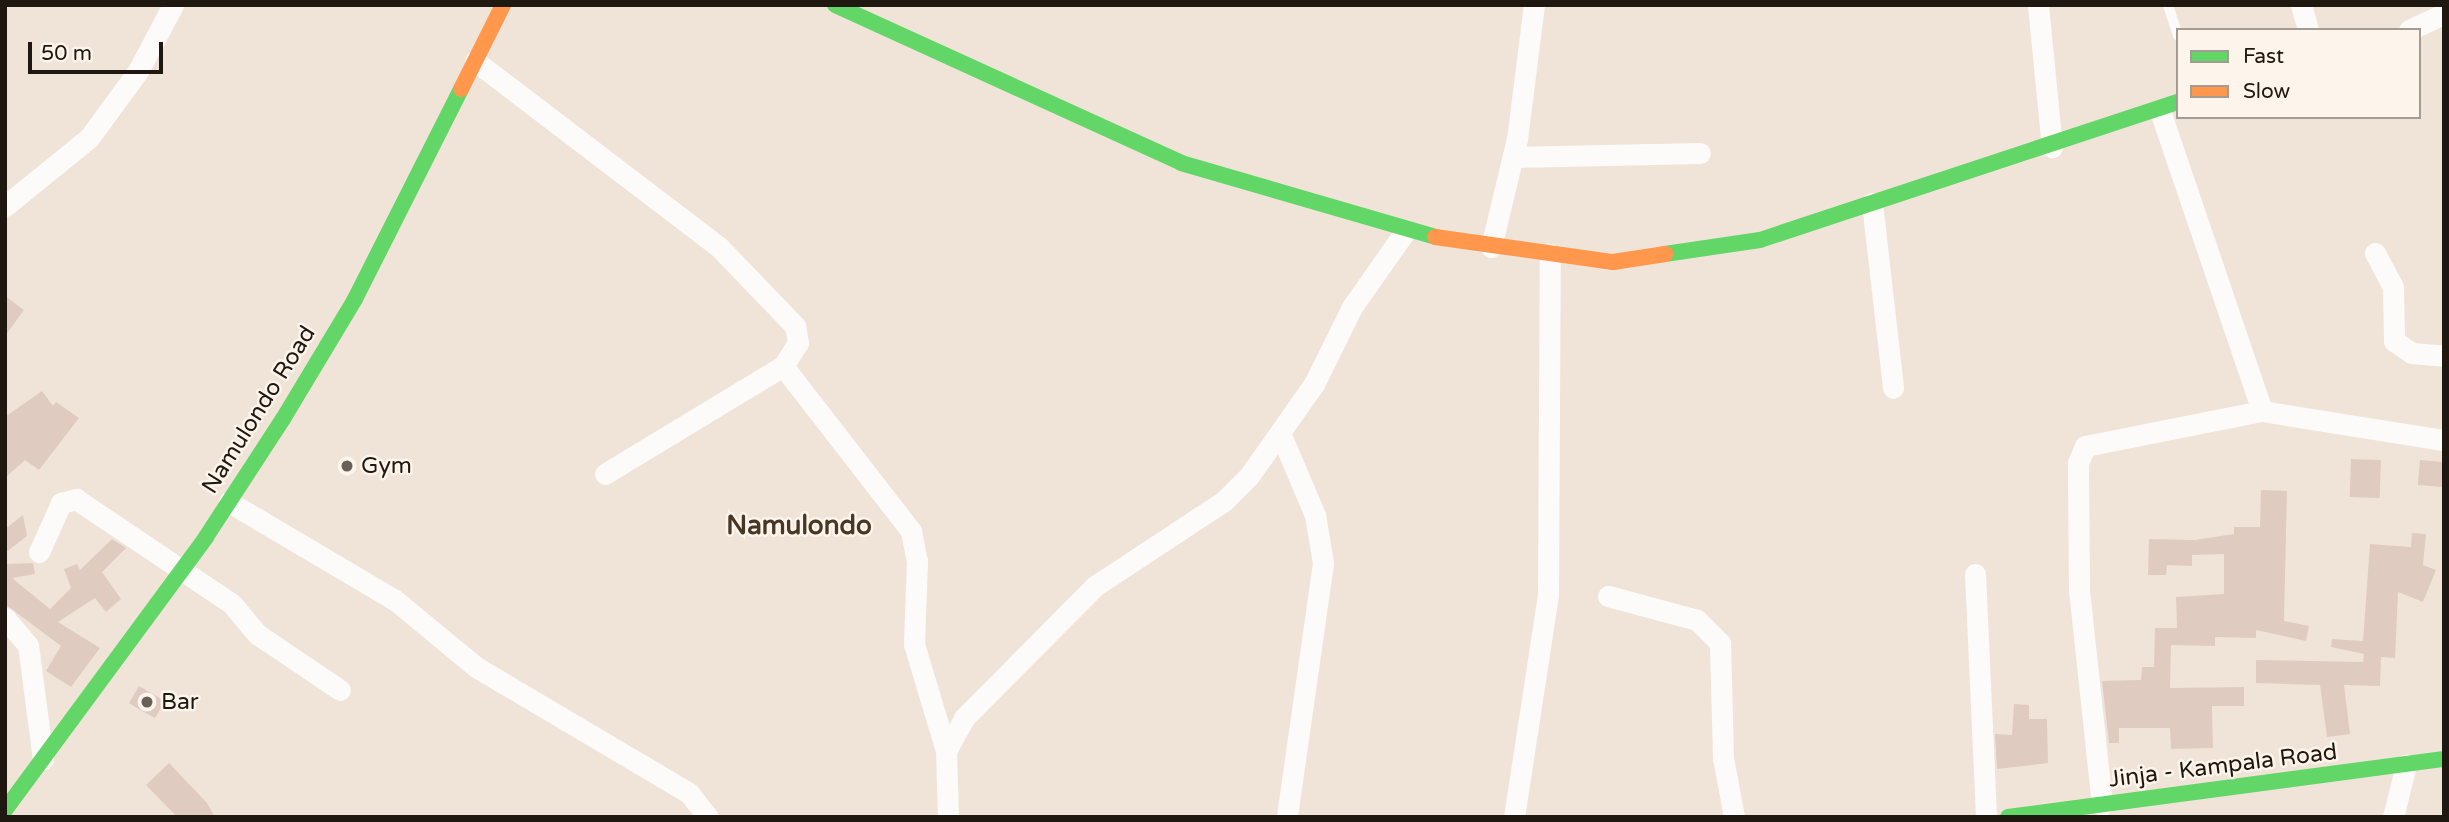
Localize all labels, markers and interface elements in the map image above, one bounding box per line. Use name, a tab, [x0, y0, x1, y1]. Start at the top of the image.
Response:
scale bar	[32, 28, 166, 72]
legend	[2176, 28, 2421, 119]
text: 50 m	[41, 41, 92, 66]
text: Fast	[2243, 44, 2284, 69]
text: Slow	[2243, 79, 2290, 104]
street label: Namulondo Road	[196, 321, 322, 499]
place label: Gym	[361, 452, 412, 480]
marker: Gym	[339, 458, 355, 474]
district label: Namulondo	[726, 510, 872, 542]
place label: Bar	[161, 688, 199, 716]
marker: Bar	[139, 694, 155, 710]
street label: Jinja - Kampala Road	[2107, 738, 2339, 794]

